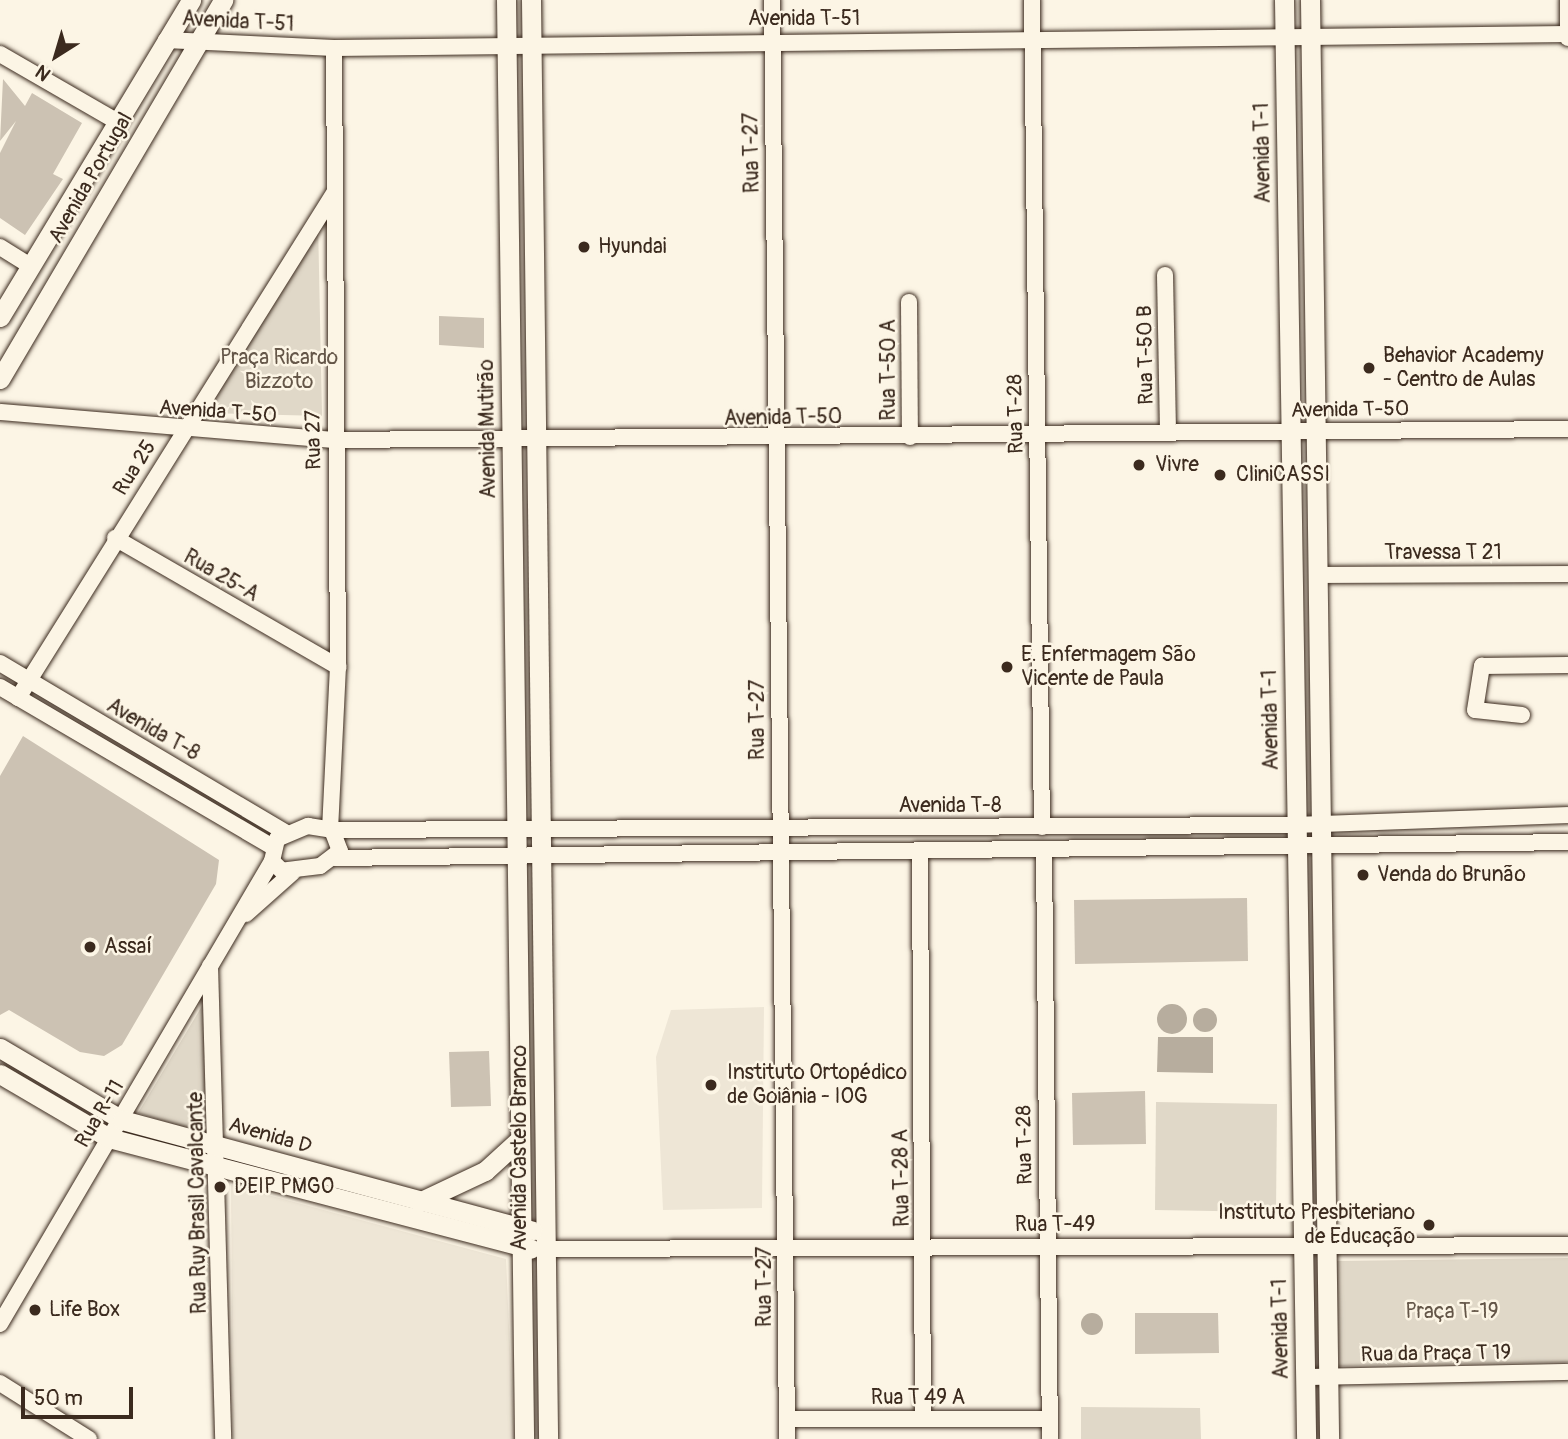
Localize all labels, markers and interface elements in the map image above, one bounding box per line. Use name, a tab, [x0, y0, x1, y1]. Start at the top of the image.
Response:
street label: Avenida T-51	[181, 6, 295, 38]
street label: Avenida T-51	[748, 6, 860, 32]
north arrow	[21, 21, 91, 91]
text: N	[31, 59, 56, 86]
street label: Avenida T-1	[1250, 102, 1276, 204]
street label: Avenida Portugal	[43, 108, 139, 248]
street label: Rua T-27	[739, 113, 765, 193]
place label: Hyundai	[598, 234, 667, 260]
marker: Hyundai	[576, 239, 592, 255]
street label: Rua T-50 B	[1133, 305, 1159, 405]
street label: Rua T-50 A	[876, 319, 902, 421]
place label: Behavior Academy - Centro de Aulas	[1383, 343, 1544, 393]
park label: Praça Ricardo Bizzoto	[220, 345, 338, 395]
street label: Avenida Mutirão	[474, 359, 502, 499]
marker: Behavior Academy - Centro de Aulas	[1361, 360, 1377, 376]
street label: Rua T-28	[1003, 374, 1029, 454]
street label: Avenida T-50	[158, 395, 278, 429]
street label: Avenida T-50	[1291, 396, 1409, 424]
street label: Avenida T-50	[724, 404, 842, 432]
street label: Rua 27	[301, 410, 327, 470]
street label: Rua 25	[108, 436, 162, 500]
place label: Vivre	[1155, 452, 1199, 478]
marker: Vivre	[1129, 455, 1149, 475]
place label: CliniCASSI	[1236, 462, 1330, 488]
marker: CliniCASSI	[1210, 465, 1230, 485]
street label: Travessa T 21	[1384, 540, 1502, 566]
street label: Rua 25-A	[179, 544, 263, 608]
place label: E. Enfermagem São Vicente de Paula	[1021, 642, 1196, 692]
marker: E. Enfermagem São Vicente de Paula	[999, 659, 1015, 675]
street label: Avenida T-1	[1258, 669, 1284, 771]
street label: Rua T-27	[745, 680, 771, 760]
street label: Avenida T-8	[102, 693, 204, 767]
street label: Avenida T-8	[898, 793, 1002, 819]
place label: Venda do Brunão	[1377, 862, 1526, 888]
marker: Venda do Brunão	[1355, 867, 1371, 883]
place label: Assaí	[104, 934, 152, 960]
marker: Assaí	[82, 939, 98, 955]
street label: Avenida Castelo Branco	[507, 1045, 533, 1251]
place label: Instituto Ortopédico de Goiânia - IOG	[727, 1060, 907, 1110]
marker: Instituto Ortopédico de Goiânia - IOG	[701, 1075, 721, 1095]
street label: Rua R-11	[70, 1076, 130, 1152]
street label: Rua Ruy Brasil Cavalcante	[183, 1092, 213, 1314]
street label: Rua T-28	[1012, 1105, 1038, 1185]
street label: Avenida D	[226, 1112, 314, 1160]
street label: Rua T-28 A	[889, 1129, 915, 1227]
place label: DEIP PMGO	[234, 1174, 334, 1200]
marker: DEIP PMGO	[212, 1179, 228, 1195]
place label: Instituto Presbiteriano de Educação	[1218, 1200, 1415, 1250]
street label: Rua T-49	[1015, 1212, 1095, 1238]
marker: Instituto Presbiteriano de Educação	[1421, 1217, 1437, 1233]
street label: Rua T-27	[752, 1247, 778, 1327]
street label: Avenida T-1	[1268, 1278, 1294, 1380]
place label: Life Box	[49, 1297, 120, 1323]
park label: Praça T-19	[1405, 1299, 1499, 1325]
marker: Life Box	[27, 1302, 43, 1318]
street label: Rua da Praça T 19	[1361, 1340, 1511, 1368]
scale bar	[24, 1372, 136, 1416]
text: 50 m	[34, 1385, 83, 1412]
street label: Rua T 49 A	[871, 1385, 965, 1411]

